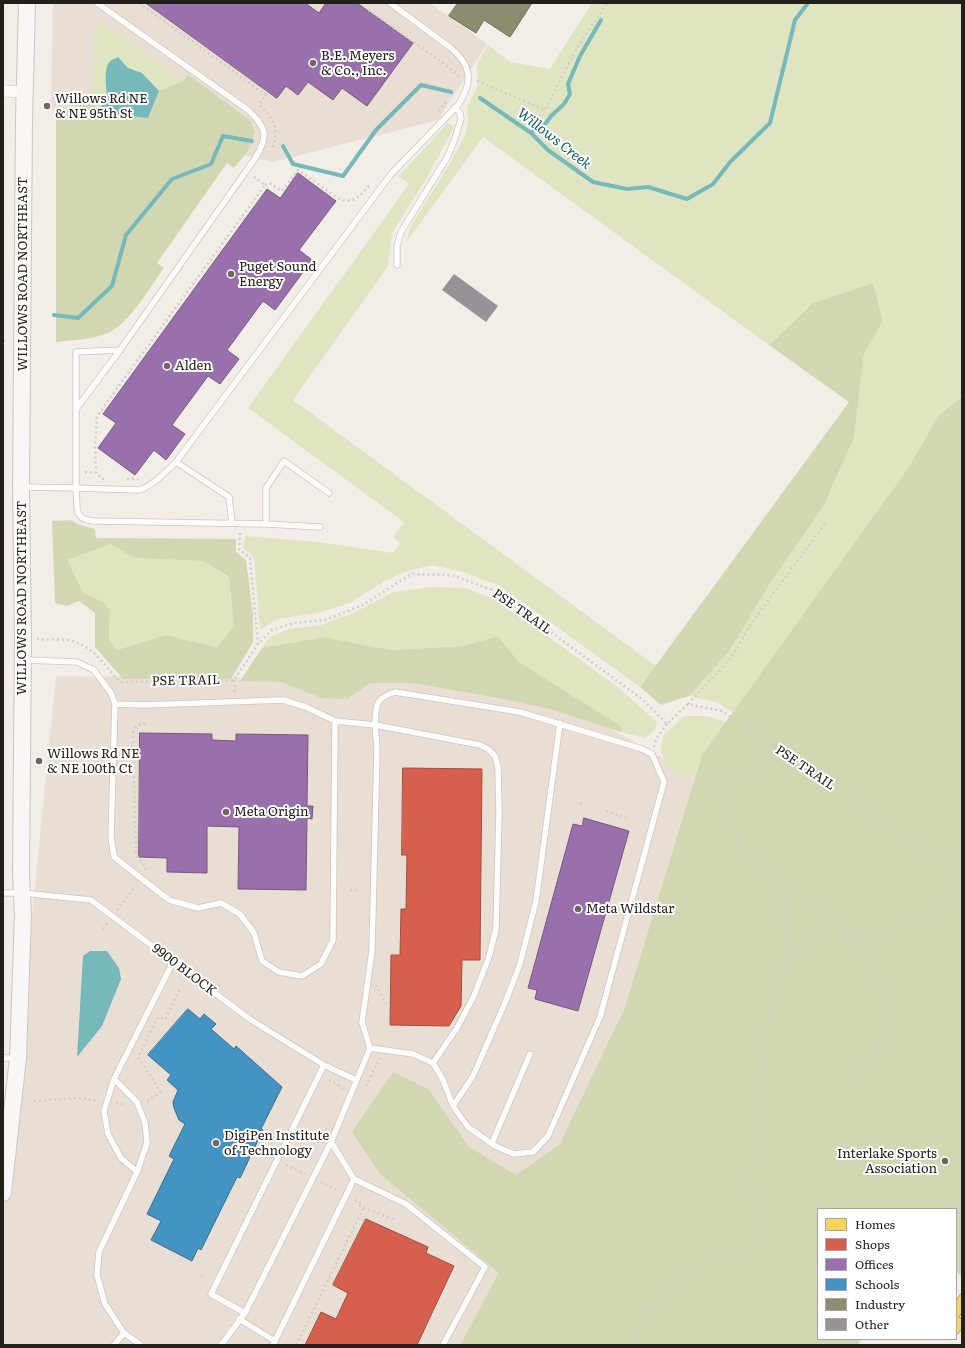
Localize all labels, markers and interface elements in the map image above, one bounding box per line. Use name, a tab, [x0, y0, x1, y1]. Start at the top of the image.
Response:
place label: B.E. Meyers & Co., Inc.	[321, 48, 394, 79]
marker: B.E. Meyers & Co., Inc.	[308, 58, 318, 68]
place label: Willows Rd NE & NE 95th St	[55, 91, 148, 122]
marker: Willows Rd NE & NE 95th St	[42, 101, 52, 111]
water label: Willows Creek	[514, 105, 594, 173]
street label: WILLOWS ROAD NORTHEAST	[15, 177, 31, 371]
place label: Puget Sound Energy	[239, 259, 317, 290]
marker: Puget Sound Energy	[226, 269, 236, 279]
place label: Alden	[175, 358, 212, 374]
marker: Alden	[162, 361, 172, 371]
street label: WILLOWS ROAD NORTHEAST	[14, 501, 30, 695]
street label: PSE TRAIL	[489, 586, 555, 638]
street label: PSE TRAIL	[152, 673, 220, 689]
street label: PSE TRAIL	[772, 742, 838, 794]
place label: Willows Rd NE & NE 100th Ct	[47, 746, 140, 777]
marker: Willows Rd NE & NE 100th Ct	[34, 756, 44, 766]
place label: Meta Origin	[234, 804, 309, 820]
marker: Meta Origin	[221, 807, 231, 817]
place label: Meta Wildstar	[586, 901, 674, 917]
marker: Meta Wildstar	[573, 904, 583, 914]
street label: 9900 BLOCK	[149, 941, 219, 999]
place label: DigiPen Institute of Technology	[224, 1128, 329, 1159]
marker: DigiPen Institute of Technology	[211, 1138, 221, 1148]
place label: Interlake Sports Association	[837, 1146, 937, 1177]
marker: Interlake Sports Association	[940, 1156, 950, 1166]
legend	[817, 1208, 957, 1340]
text: Homes	[855, 1215, 895, 1233]
text: Shops	[855, 1235, 890, 1253]
text: Offices	[855, 1255, 893, 1273]
text: Schools	[855, 1275, 899, 1293]
text: Industry	[855, 1295, 905, 1313]
text: Other	[855, 1315, 889, 1333]

